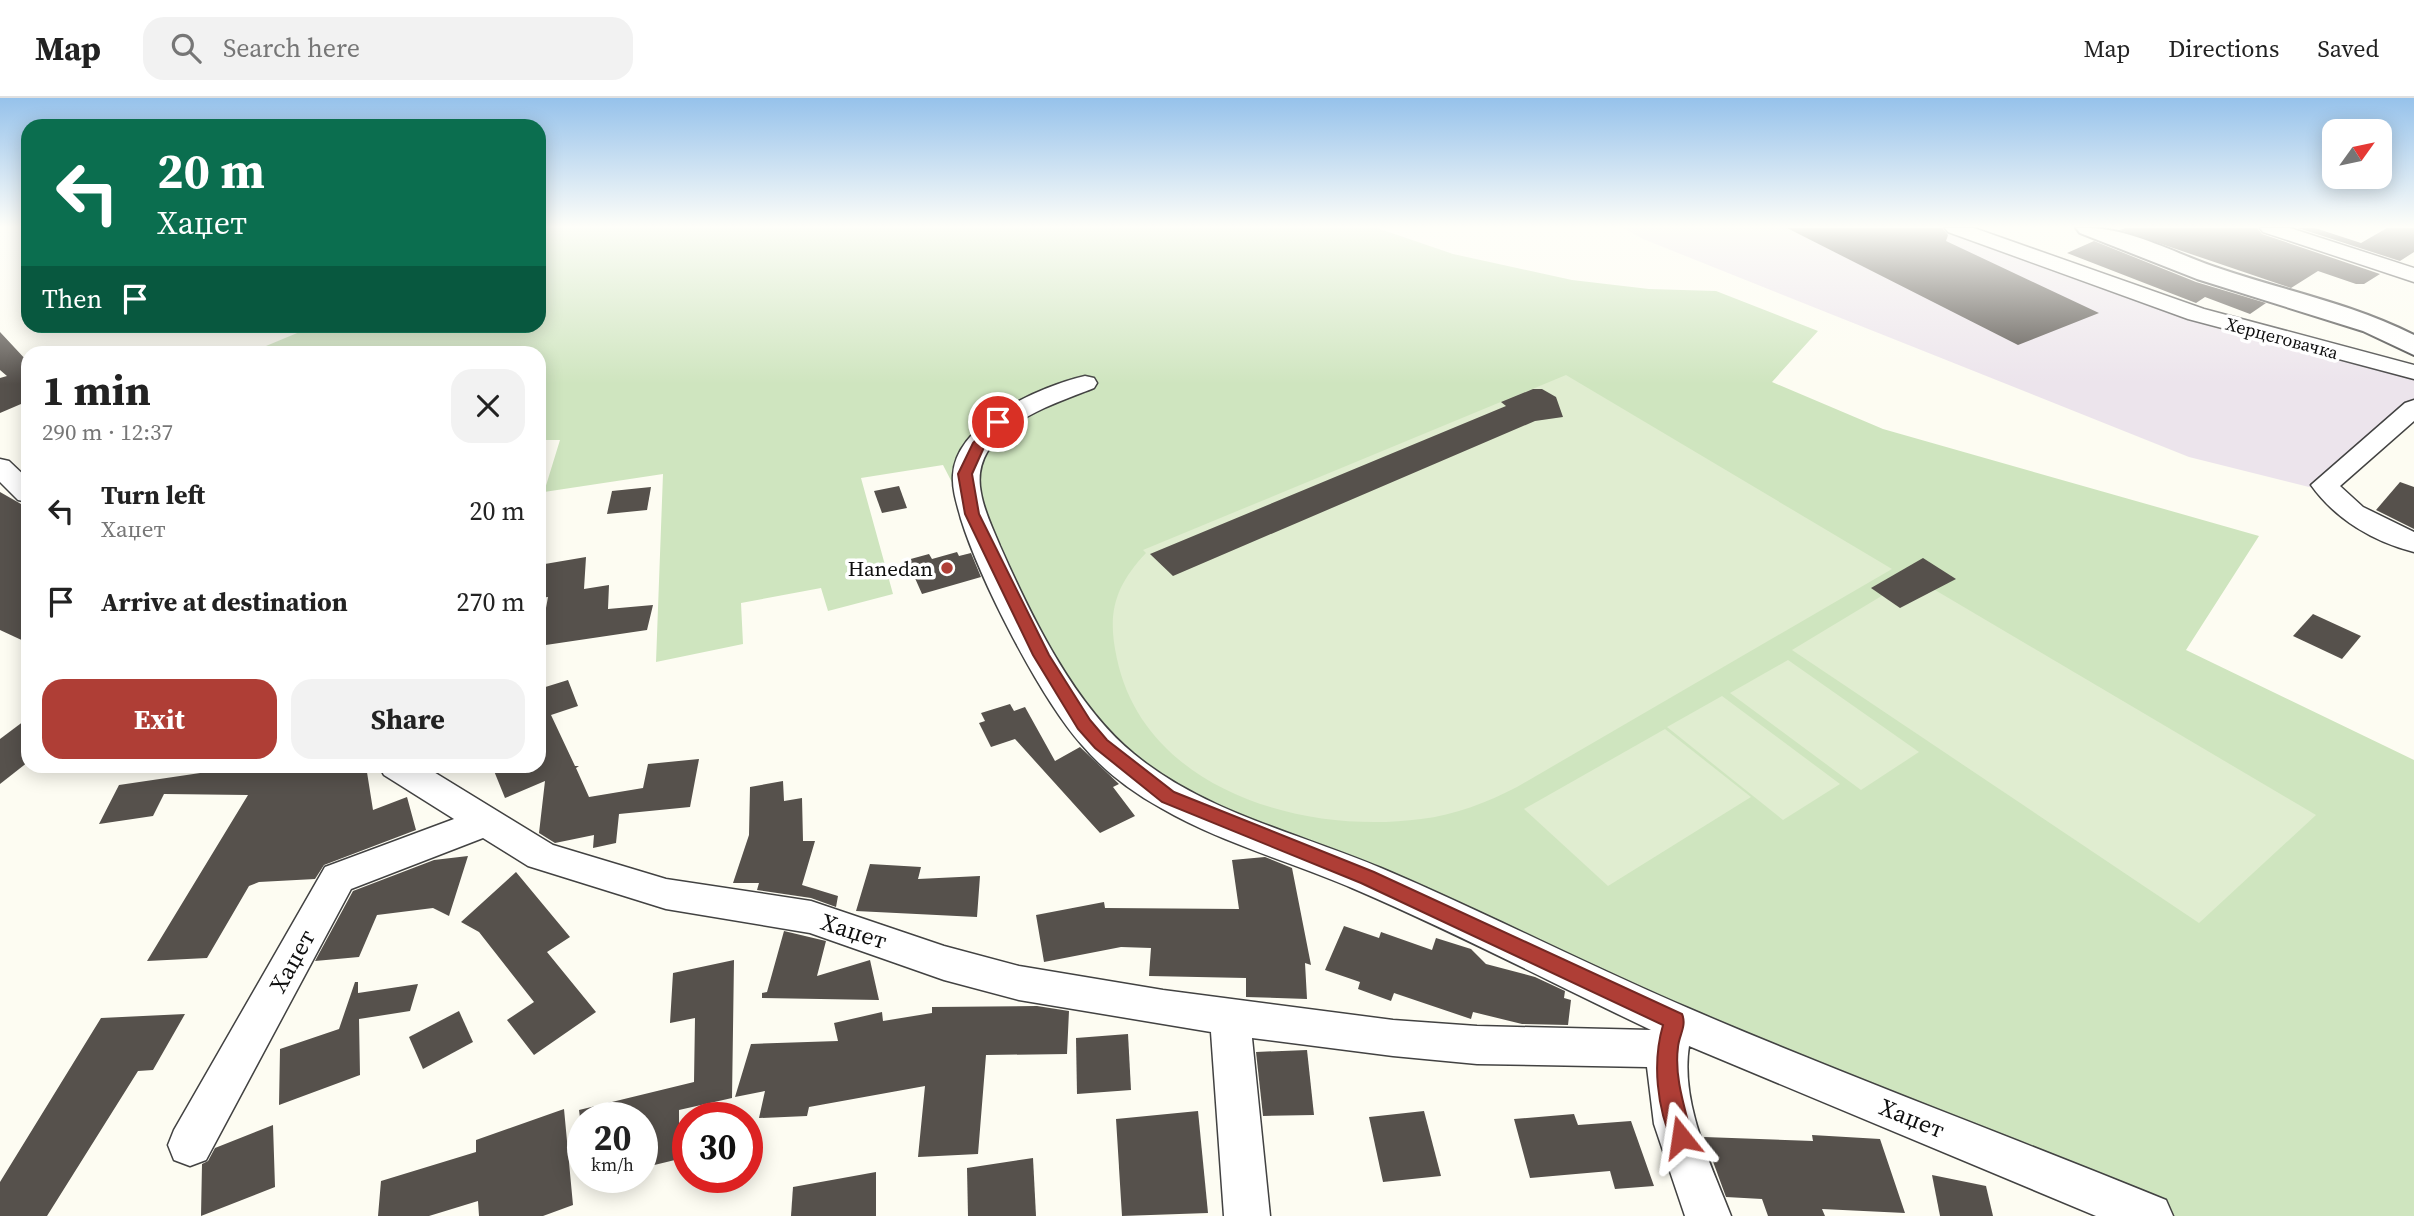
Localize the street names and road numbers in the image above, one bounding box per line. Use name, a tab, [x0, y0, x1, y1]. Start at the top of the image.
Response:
street label: Херцеговачка	[2223, 311, 2342, 365]
street label: Хаџет	[817, 905, 892, 957]
street label: Хаџет	[261, 923, 323, 999]
street label: Хаџет	[1875, 1090, 1950, 1146]

